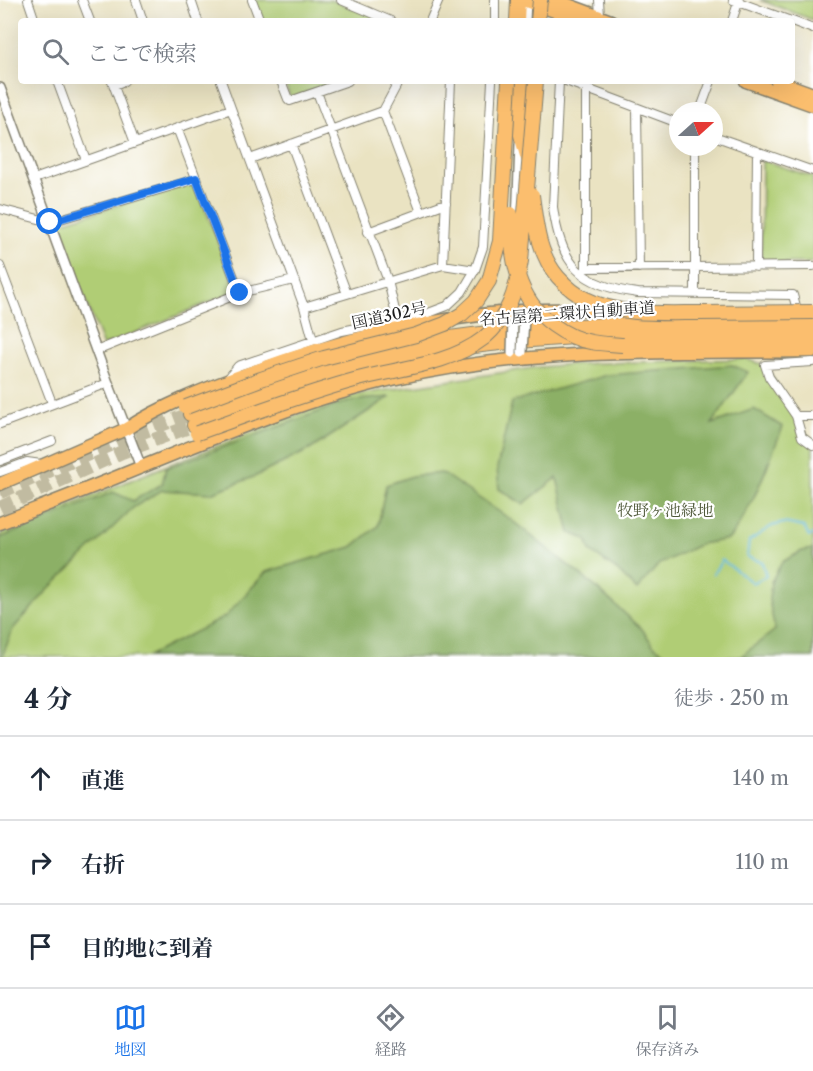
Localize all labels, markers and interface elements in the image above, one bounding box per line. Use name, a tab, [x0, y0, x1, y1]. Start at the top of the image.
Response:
search box	[18, 18, 795, 84]
icon: search	[39, 35, 72, 68]
text: ここで検索	[87, 40, 197, 67]
north arrow	[669, 102, 723, 156]
route start	[36, 208, 62, 234]
route end	[226, 279, 252, 305]
street label: 国道302号	[350, 297, 428, 333]
street label: 名古屋第二環状自動車道	[479, 297, 655, 329]
park label: 牧野ヶ池緑地	[617, 500, 713, 520]
text: 4 分	[24, 683, 72, 715]
text: 徒歩 · 250 m	[674, 686, 789, 710]
icon: ahead	[24, 762, 57, 795]
text: 140 m	[732, 766, 789, 790]
text: 直進	[81, 767, 125, 794]
icon: right	[24, 846, 57, 879]
text: 110 m	[736, 850, 789, 874]
text: 右折	[81, 851, 125, 878]
icon: arrive	[24, 930, 57, 963]
text: 目的地に到着	[81, 935, 213, 962]
tab: 地図	[114, 1001, 147, 1060]
tab: 経路	[374, 1001, 407, 1060]
tab: 保存済み	[635, 1001, 699, 1060]

